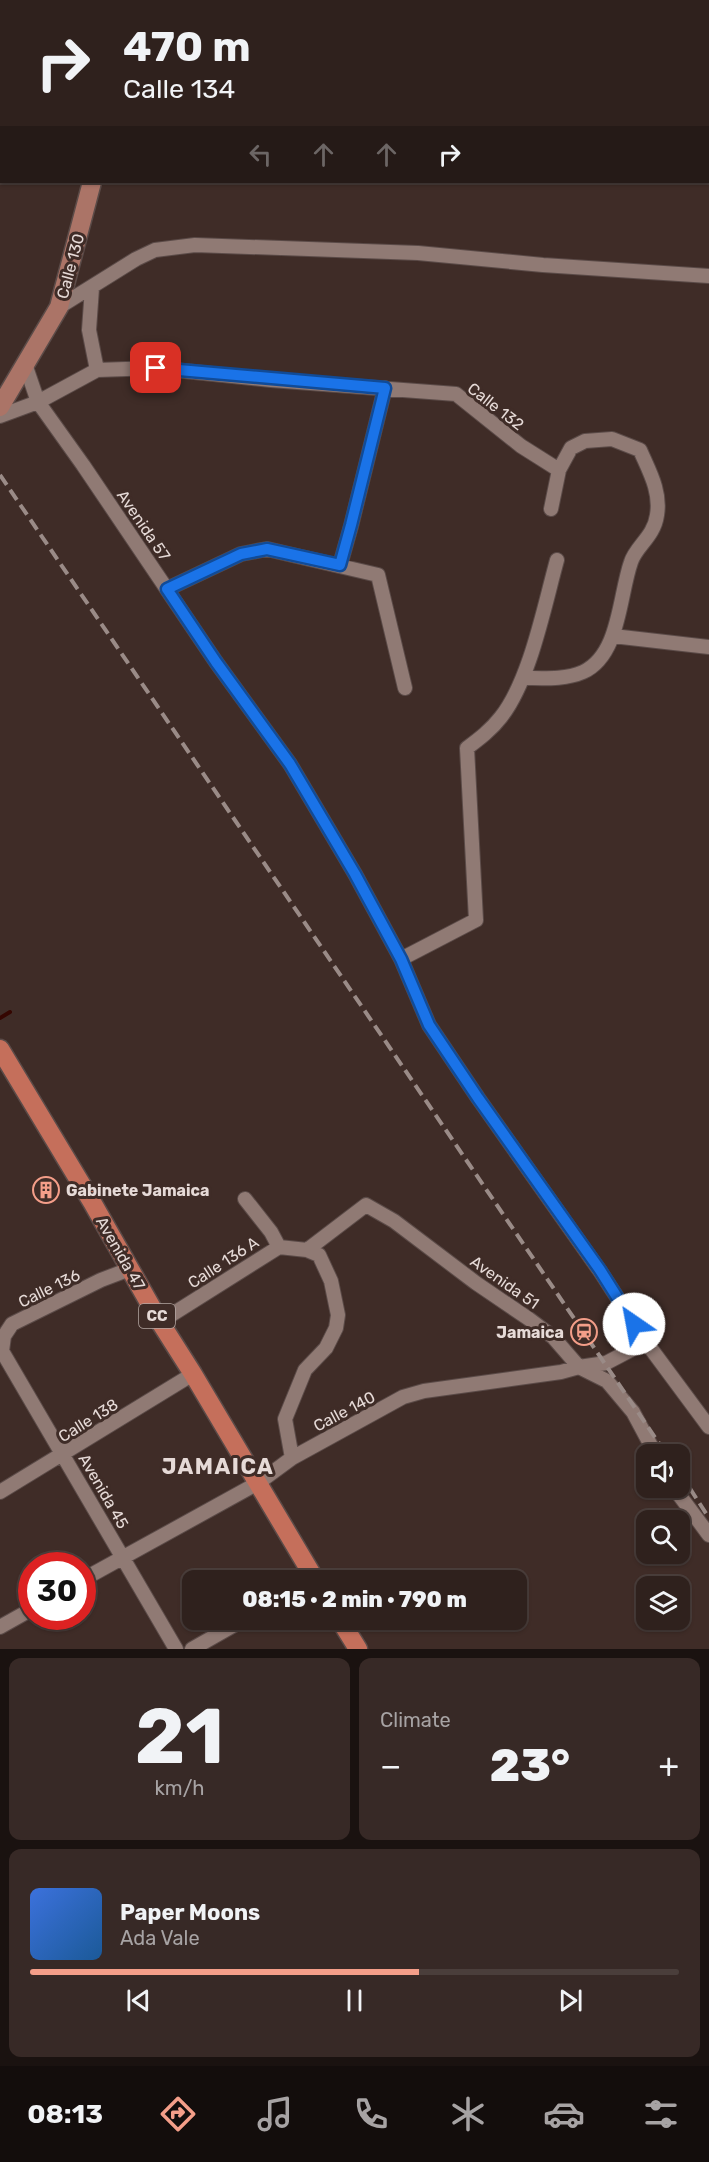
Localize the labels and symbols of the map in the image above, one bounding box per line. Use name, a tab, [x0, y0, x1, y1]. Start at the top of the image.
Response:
street label: Calle 130	[53, 231, 88, 301]
pin	[130, 342, 181, 393]
street label: Calle 132	[464, 379, 528, 434]
street label: Avenida 57	[113, 486, 174, 564]
building icon: Gabinete Jamaica	[31, 1175, 61, 1205]
place label: Gabinete Jamaica	[66, 1181, 209, 1200]
street label: Avenida 47	[92, 1213, 149, 1293]
street label: Calle 136 A	[184, 1232, 262, 1292]
street label: Avenida 51	[467, 1252, 543, 1313]
street label: Calle 136	[15, 1265, 83, 1312]
position arrow	[602, 1292, 666, 1356]
road number: CC	[139, 1304, 175, 1328]
station icon: Jamaica	[569, 1317, 599, 1347]
place label: Jamaica	[496, 1323, 564, 1342]
street label: Calle 140	[310, 1387, 378, 1436]
street label: Calle 138	[55, 1395, 122, 1446]
street label: Avenida 45	[75, 1451, 133, 1532]
district label: JAMAICA	[162, 1453, 274, 1480]
speed limit sign: 30	[18, 1552, 96, 1630]

